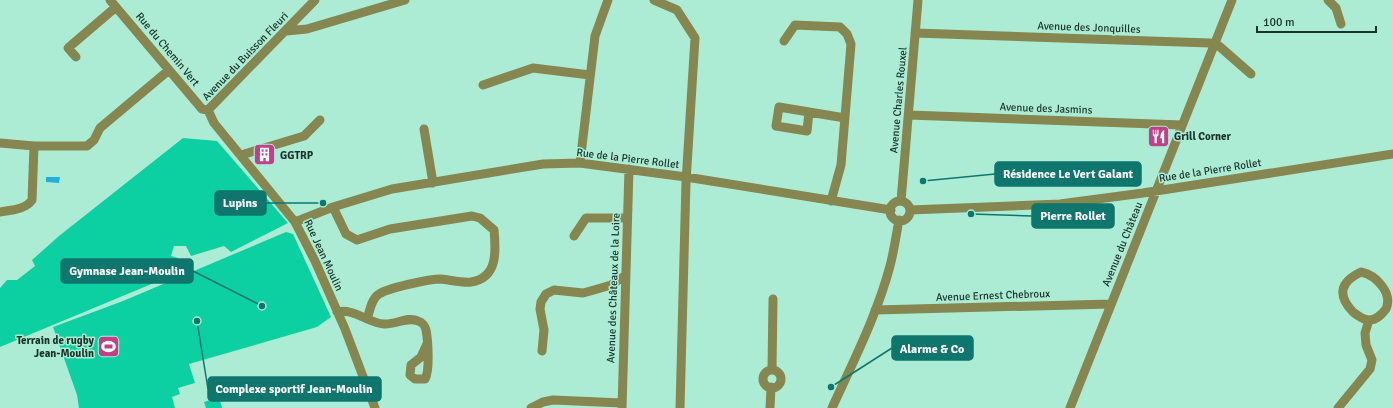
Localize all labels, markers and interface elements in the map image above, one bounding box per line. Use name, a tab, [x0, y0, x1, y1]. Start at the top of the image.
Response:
scale bar	[1257, 8, 1376, 34]
street label: Avenue du Buisson Fleuri	[200, 9, 291, 103]
street label: Rue du Chemin Vert	[133, 10, 202, 89]
text: 100 m	[1263, 15, 1295, 30]
street label: Avenue des Jonquilles	[1037, 19, 1141, 36]
street label: Avenue Charles Rouxel	[887, 46, 910, 154]
street label: Avenue des Jasmins	[999, 100, 1093, 117]
restaurant icon: Grill Corner	[1146, 123, 1172, 149]
place label: Grill Corner	[1174, 130, 1231, 143]
building icon: GGTRP	[251, 142, 277, 168]
street label: Rue de la Pierre Rollet	[576, 146, 680, 171]
place label: GGTRP	[280, 149, 314, 162]
street label: Rue de la Pierre Rollet	[1158, 156, 1262, 185]
callout: Résidence Le Vert Galant	[995, 162, 1141, 186]
text: Résidence Le Vert Galant	[1003, 167, 1134, 182]
callout: Lupins	[215, 191, 266, 215]
text: Lupins	[223, 196, 258, 211]
street label: Avenue du Château	[1100, 200, 1145, 288]
callout: Pierre Rollet	[1032, 204, 1114, 228]
text: Pierre Rollet	[1040, 209, 1106, 224]
street label: Avenue des Châteaux de la Loire	[604, 213, 623, 363]
street label: Rue Jean Moulin	[301, 217, 346, 293]
callout: Gymnase Jean-Moulin	[61, 259, 193, 283]
text: Gymnase Jean-Moulin	[69, 264, 185, 279]
street label: Avenue Ernest Chebroux	[936, 287, 1050, 304]
sports icon: Terrain de rugby Jean-Moulin	[96, 333, 122, 359]
place label: Terrain de rugby Jean-Moulin	[16, 334, 95, 360]
callout: Alarme & Co	[892, 336, 973, 360]
text: Alarme & Co	[900, 342, 964, 357]
callout: Complexe sportif Jean-Moulin	[208, 377, 381, 401]
text: Complexe sportif Jean-Moulin	[215, 382, 373, 397]

